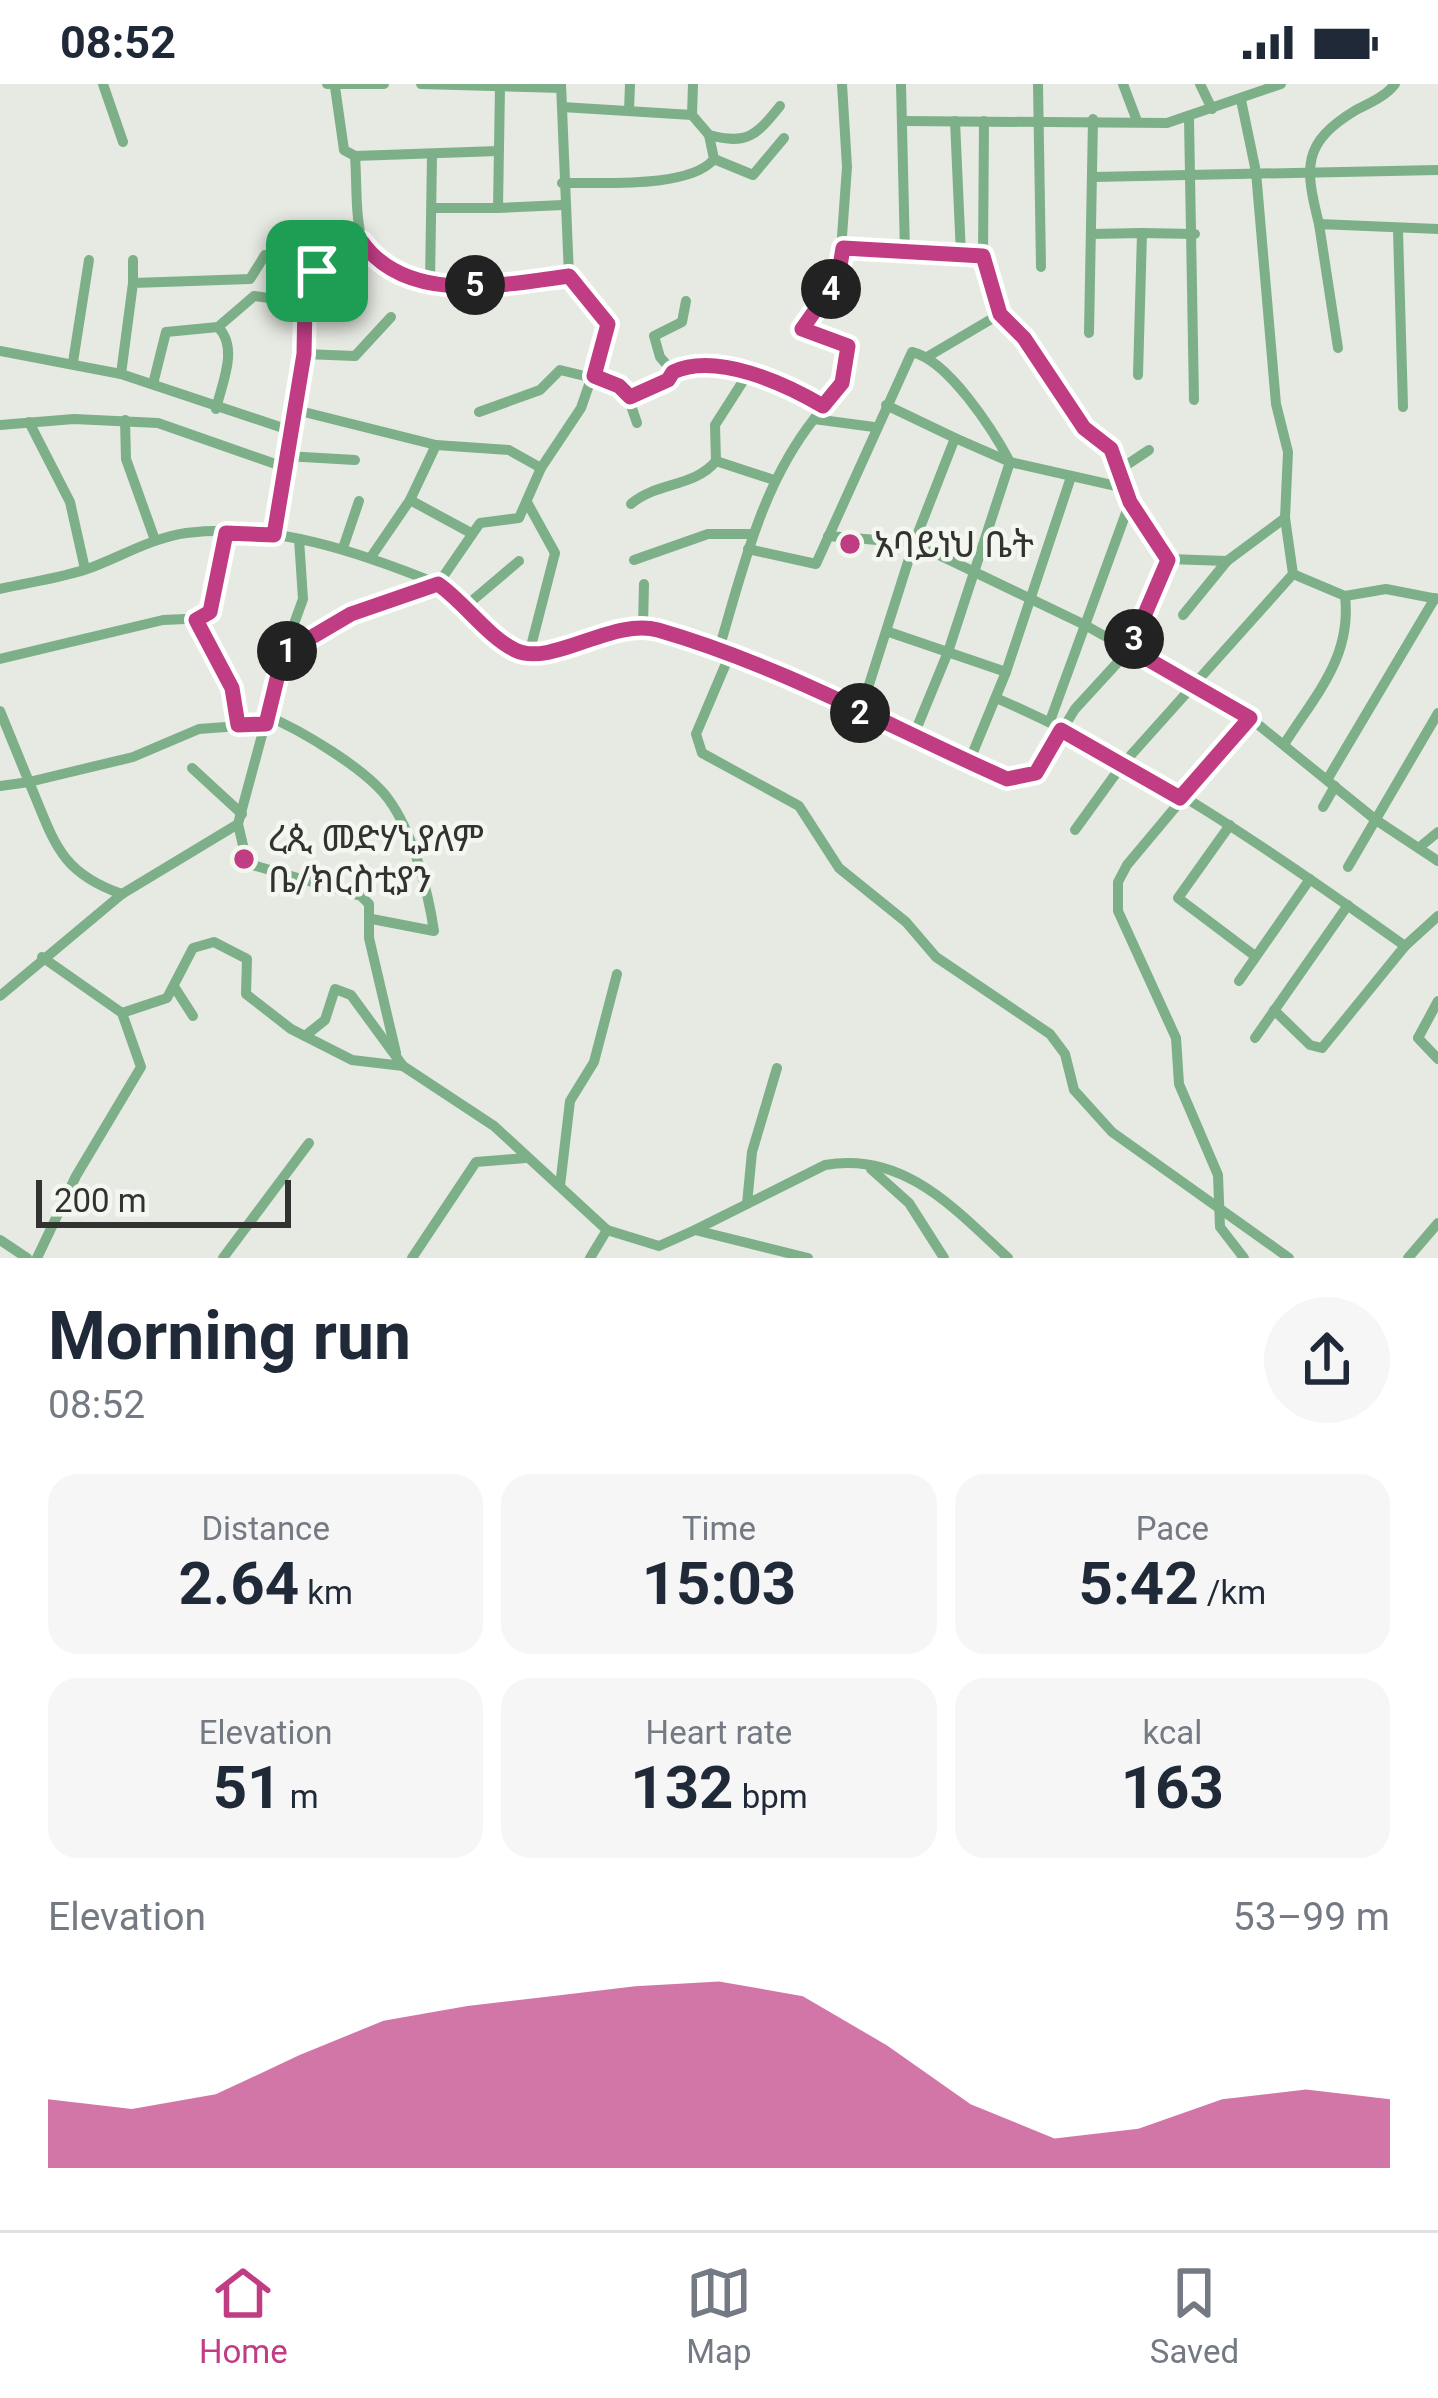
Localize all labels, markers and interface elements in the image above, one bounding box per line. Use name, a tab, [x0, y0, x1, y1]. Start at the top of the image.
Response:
text: 08:52	[60, 16, 176, 69]
pin	[266, 220, 368, 322]
icon: arrive	[284, 238, 350, 304]
pin: 5	[445, 255, 505, 315]
pin: 4	[801, 259, 861, 319]
text: 5	[466, 265, 484, 304]
text: 4	[822, 269, 840, 308]
place label: አባይነህ ቤት	[874, 524, 1034, 566]
marker: አባይነህ ቤት	[837, 531, 863, 557]
pin: 3	[1104, 609, 1164, 669]
text: 3	[1125, 619, 1143, 658]
pin: 1	[257, 621, 317, 681]
text: 1	[278, 631, 296, 670]
pin: 2	[830, 683, 890, 743]
text: 2	[851, 693, 869, 732]
place label: ረጲ መድሃኒያለም ቤ/ክርስቲያን	[268, 818, 484, 901]
marker: ረጲ መድሃኒያለም ቤ/ክርስቲያን	[231, 846, 257, 872]
scale bar	[36, 1174, 291, 1227]
text: 200 m	[54, 1181, 147, 1220]
button: share	[1264, 1297, 1390, 1423]
text: Morning run	[48, 1298, 411, 1375]
text: 08:52	[48, 1382, 145, 1428]
text: Distance	[201, 1509, 330, 1548]
text: Time	[682, 1509, 756, 1548]
text: Pace	[1136, 1509, 1209, 1548]
text: 2.64	[178, 1548, 299, 1619]
text: 15:03	[642, 1548, 796, 1619]
text: 5:42	[1079, 1548, 1199, 1619]
text: km	[299, 1573, 353, 1612]
text: /km	[1199, 1573, 1266, 1612]
text: Elevation	[199, 1713, 332, 1752]
text: Heart rate	[646, 1713, 792, 1752]
text: kcal	[1143, 1713, 1202, 1752]
text: 51	[213, 1752, 282, 1823]
text: 132	[630, 1752, 734, 1823]
text: 163	[1121, 1752, 1224, 1823]
text: m	[282, 1777, 319, 1816]
text: bpm	[734, 1777, 808, 1816]
text: Elevation	[48, 1894, 206, 1940]
text: 53–99 m	[1233, 1894, 1390, 1940]
tab: Home	[199, 2260, 288, 2371]
tab: Map	[686, 2260, 752, 2371]
tab: Saved	[1150, 2260, 1239, 2371]

